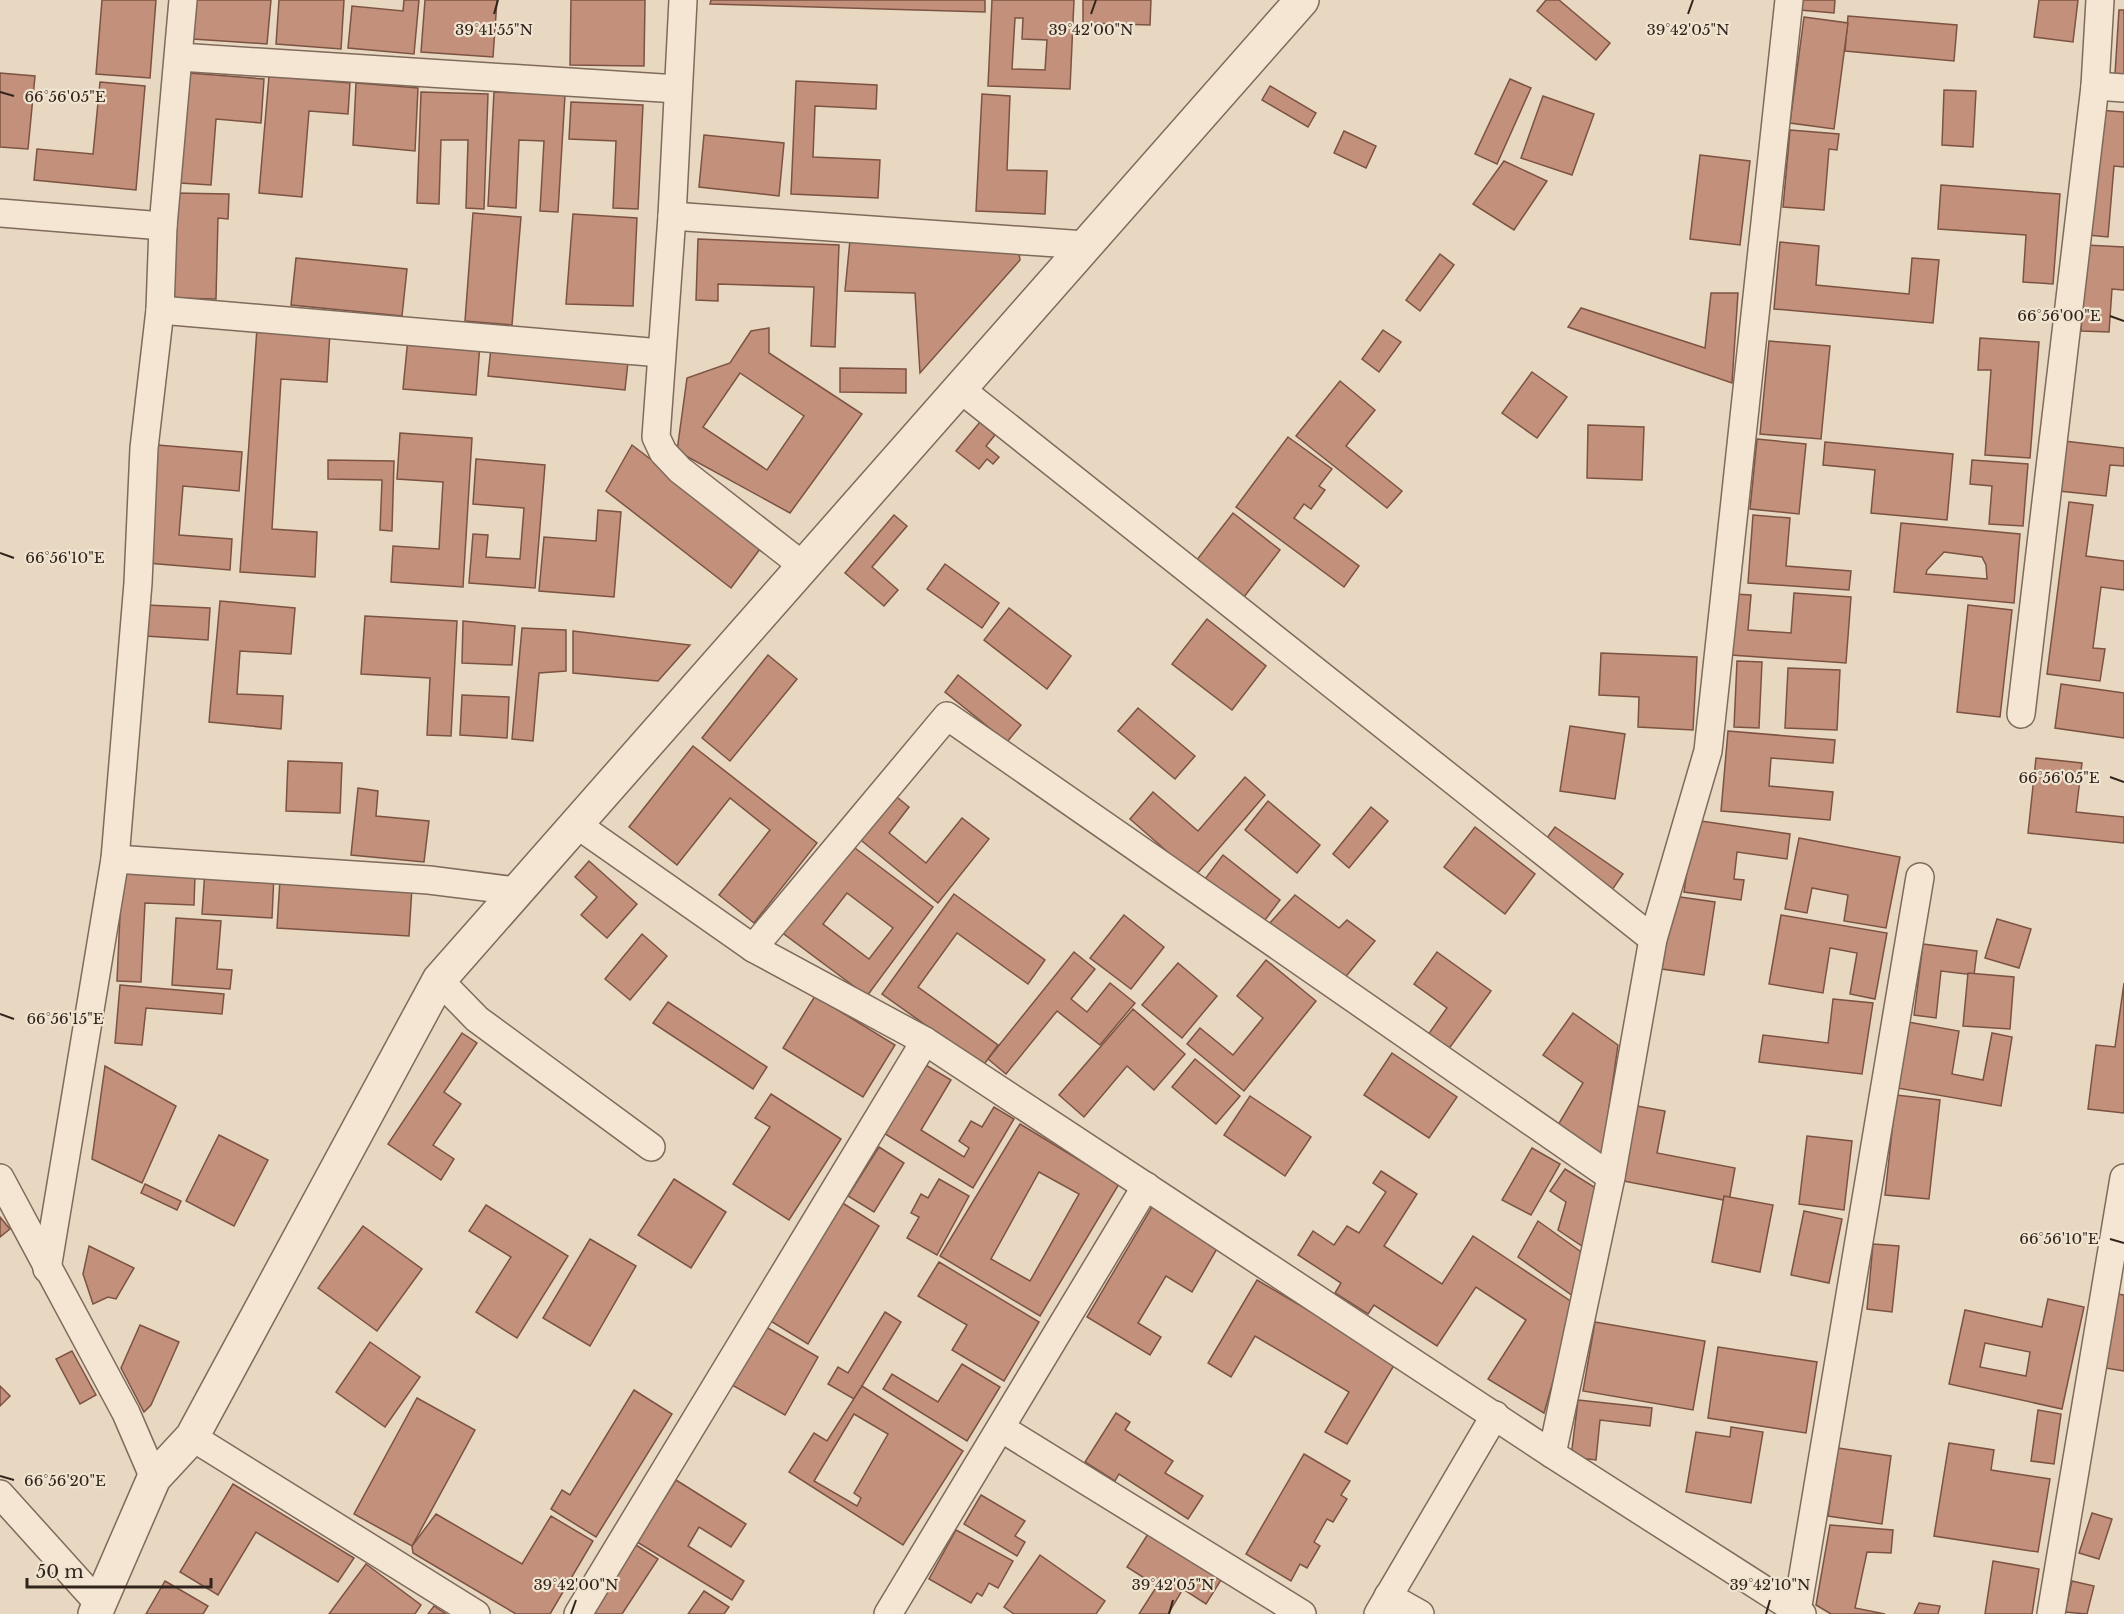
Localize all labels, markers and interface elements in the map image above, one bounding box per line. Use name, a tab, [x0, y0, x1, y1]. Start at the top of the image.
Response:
text: 39°41'55"N	[455, 20, 533, 39]
text: 39°42'00"N	[1048, 20, 1134, 39]
text: 39°42'05"N	[1646, 20, 1730, 39]
text: 66°56'05"E	[24, 87, 106, 106]
text: 66°56'00"E	[2017, 306, 2101, 325]
text: 66°56'10"E	[25, 548, 105, 567]
text: 66°56'05"E	[2018, 768, 2100, 787]
text: 66°56'15"E	[26, 1009, 104, 1028]
text: 66°56'10"E	[2019, 1229, 2099, 1248]
text: 66°56'20"E	[24, 1471, 106, 1490]
scale bar	[27, 1551, 212, 1589]
text: 50 m	[36, 1561, 84, 1583]
text: 39°42'00"N	[533, 1575, 619, 1594]
text: 39°42'05"N	[1131, 1575, 1215, 1594]
text: 39°42'10"N	[1729, 1575, 1811, 1594]

